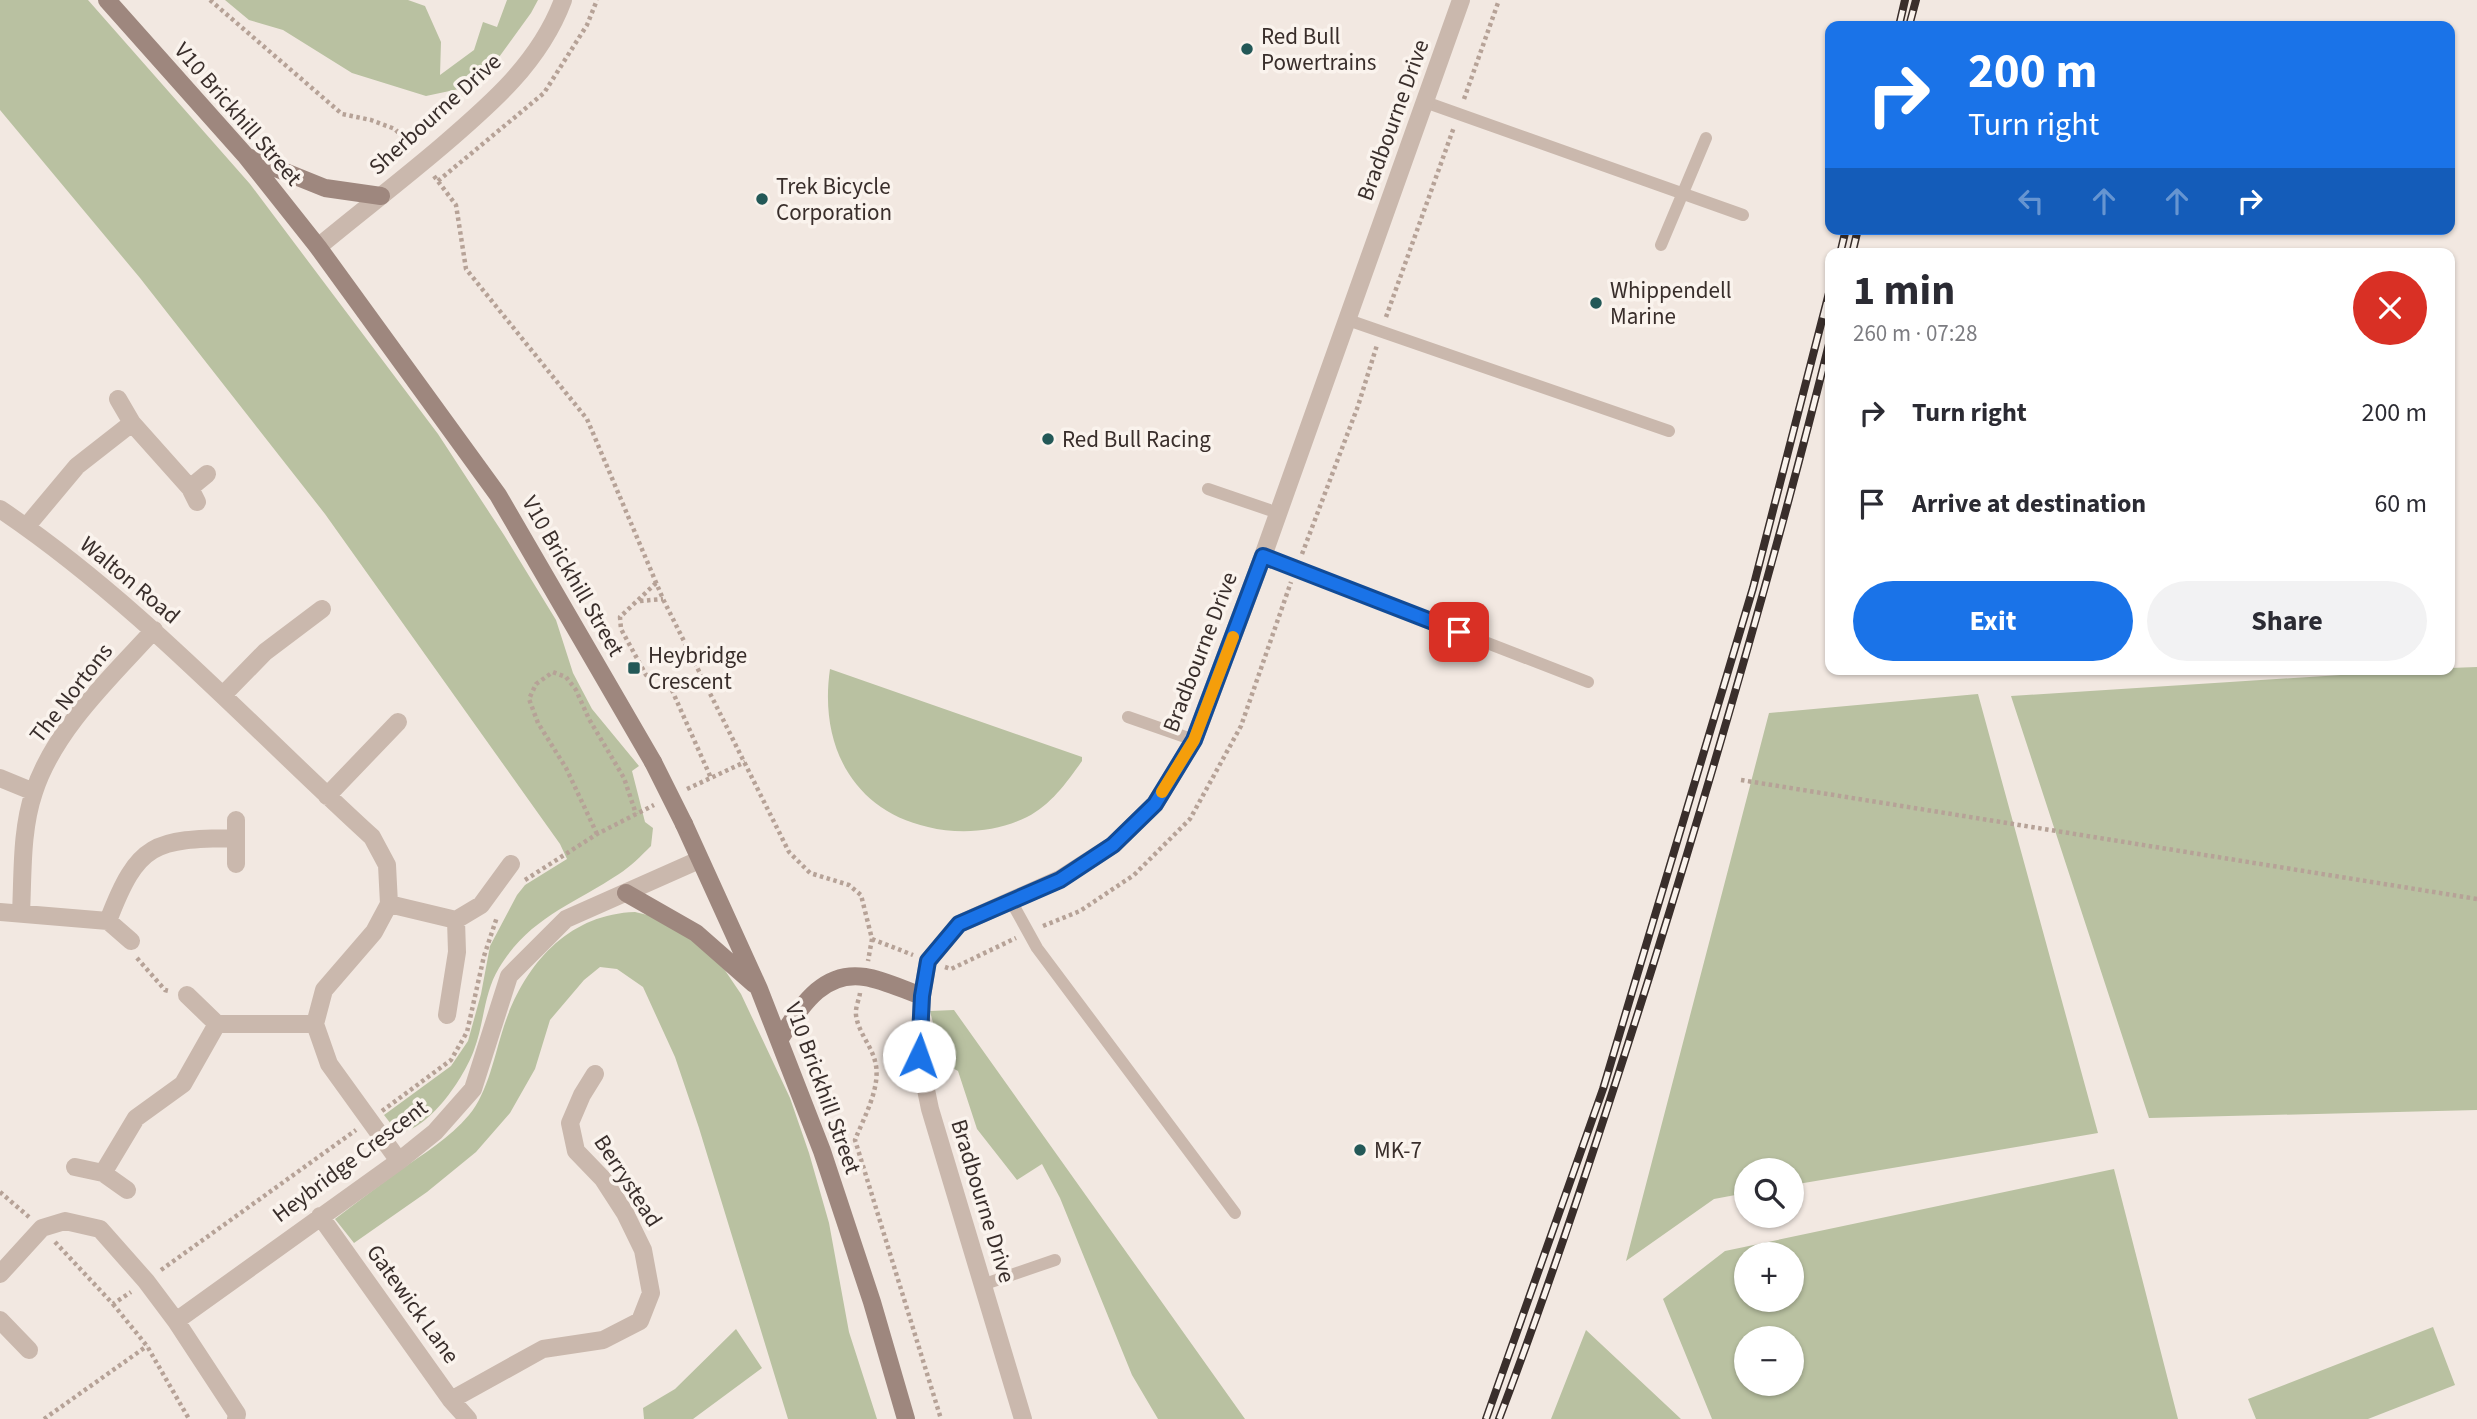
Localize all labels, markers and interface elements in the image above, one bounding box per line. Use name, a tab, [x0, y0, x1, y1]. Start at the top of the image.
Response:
place label: Red Bull Powertrains	[1261, 20, 1376, 79]
street label: V10 Brickhill Street	[166, 35, 310, 193]
street label: Bradbourne Drive	[1349, 35, 1437, 205]
text: 200 m	[1968, 37, 2097, 107]
marker: Red Bull Powertrains	[1239, 41, 1255, 57]
street label: Sherbourne Drive	[361, 45, 509, 183]
icon: right	[1853, 49, 1944, 140]
text: Turn right	[1968, 102, 2099, 148]
place label: Trek Bicycle Corporation	[776, 170, 892, 229]
icon: left	[2012, 182, 2050, 220]
icon: ahead	[2085, 182, 2123, 220]
icon: ahead	[2158, 182, 2196, 220]
icon: right	[2231, 182, 2269, 220]
marker: Trek Bicycle Corporation	[754, 191, 770, 207]
text: 1 min	[1853, 261, 1955, 321]
button: close	[2353, 271, 2427, 345]
place label: Whippendell Marine	[1610, 274, 1732, 333]
marker: Whippendell Marine	[1588, 295, 1604, 311]
text: 260 m · 07:28	[1853, 317, 1977, 350]
icon: right	[1853, 394, 1891, 432]
text: Turn right	[1912, 394, 2027, 431]
text: 200 m	[2361, 394, 2427, 431]
place label: Red Bull Racing	[1062, 423, 1211, 456]
marker: Red Bull Racing	[1040, 431, 1056, 447]
icon: arrive	[1853, 485, 1891, 523]
text: Arrive at destination	[1912, 485, 2146, 522]
text: 60 m	[2374, 485, 2427, 522]
street label: V10 Brickhill Street	[514, 490, 633, 663]
street label: Walton Road	[73, 528, 187, 632]
street label: Bradbourne Drive	[1154, 567, 1246, 737]
button: Exit	[1853, 581, 2133, 661]
button: Share	[2147, 581, 2427, 661]
pin	[1429, 602, 1489, 662]
icon: arrive	[1440, 613, 1478, 651]
street label: The Nortons	[22, 636, 120, 750]
place label: Heybridge Crescent	[648, 639, 747, 698]
marker: Heybridge Crescent	[626, 660, 642, 676]
street label: V10 Brickhill Street	[777, 998, 869, 1179]
position arrow	[882, 1019, 956, 1093]
street label: Heybridge Crescent	[265, 1091, 435, 1231]
street label: Bradbourne Drive	[942, 1115, 1024, 1287]
street label: Berrystead	[586, 1128, 670, 1234]
place label: MK-7	[1374, 1134, 1422, 1167]
marker: MK-7	[1352, 1142, 1368, 1158]
map controls	[1734, 1158, 1804, 1396]
button: search	[1734, 1158, 1804, 1228]
street label: Gatewick Lane	[359, 1238, 467, 1370]
button: +	[1734, 1242, 1804, 1312]
button: −	[1734, 1326, 1804, 1396]

